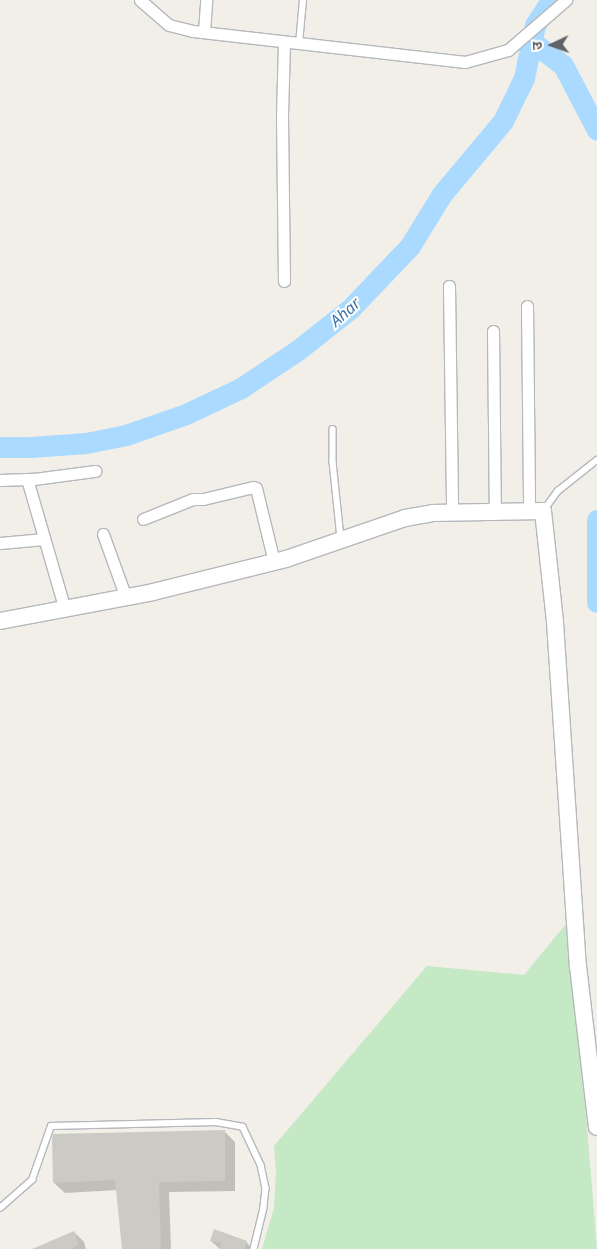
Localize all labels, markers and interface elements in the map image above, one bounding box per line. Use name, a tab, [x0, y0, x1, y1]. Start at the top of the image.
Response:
north arrow	[527, 20, 577, 70]
text: उ	[527, 41, 546, 50]
water label: Ahar	[326, 294, 364, 330]

